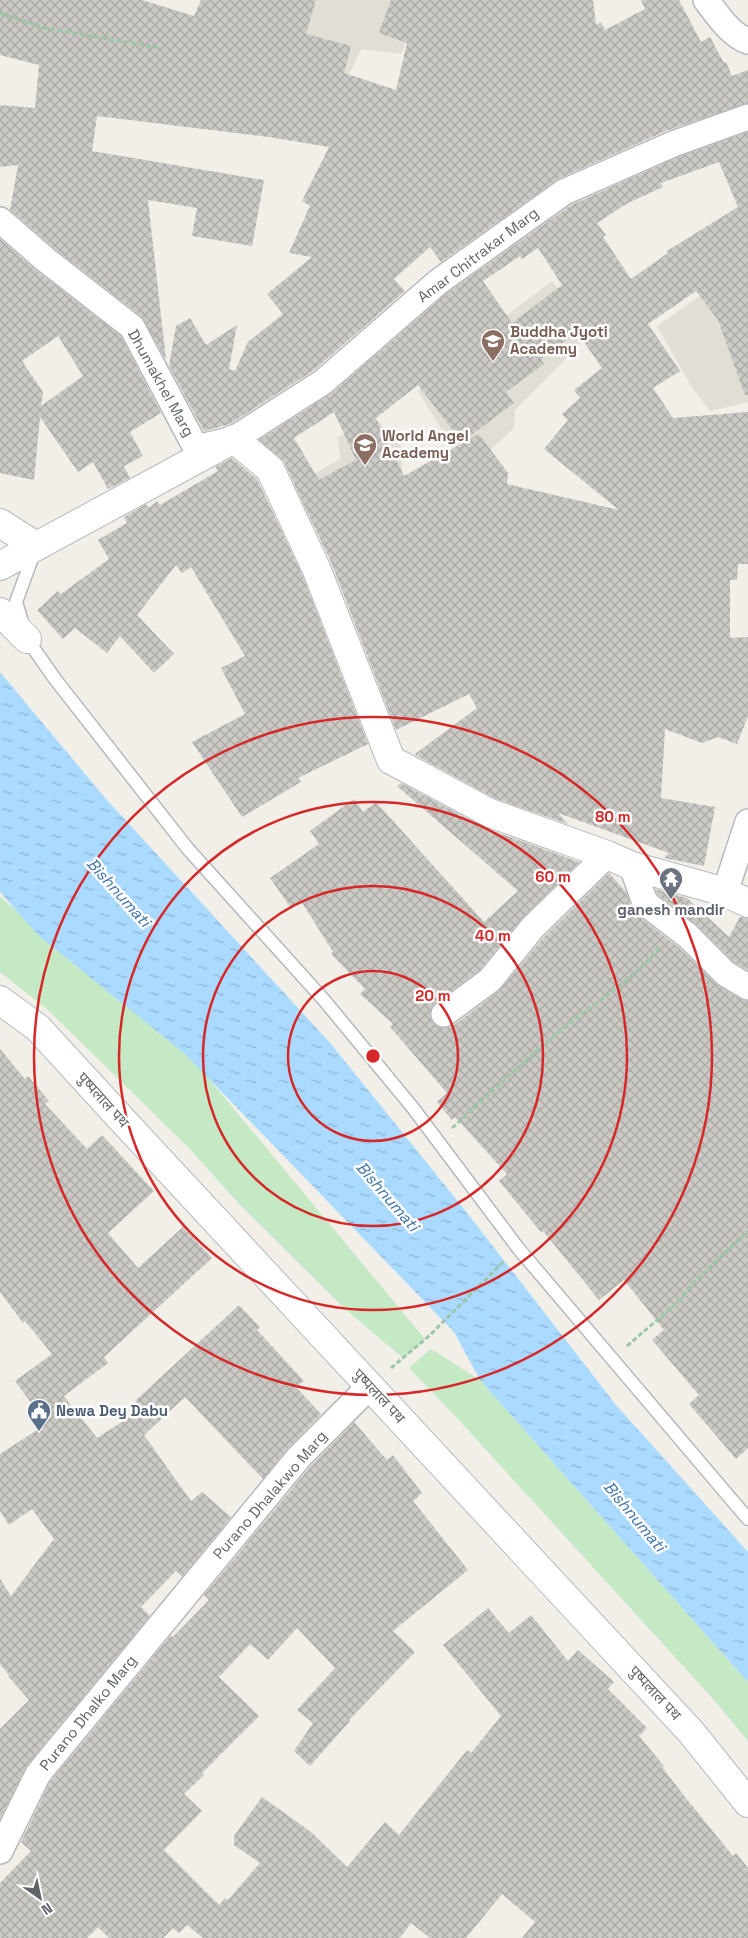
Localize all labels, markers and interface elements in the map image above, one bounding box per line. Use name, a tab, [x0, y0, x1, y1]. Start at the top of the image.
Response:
street label: Amar Chitrakar Marg	[413, 203, 542, 306]
place label: Buddha Jyoti Academy	[510, 322, 608, 358]
street label: Dhumakhel Marg	[124, 326, 199, 440]
school or university icon: Buddha Jyoti Academy	[480, 328, 506, 362]
place label: World Angel Academy	[382, 426, 469, 462]
school or university icon: World Angel Academy	[352, 432, 378, 466]
text: 80 m	[595, 807, 631, 826]
water label: Bishnumati	[82, 853, 157, 933]
temple icon: ganesh mandir	[658, 866, 684, 900]
text: 60 m	[535, 867, 571, 886]
place label: ganesh mandir	[617, 900, 725, 919]
text: 40 m	[475, 926, 511, 945]
text: 20 m	[415, 986, 451, 1005]
centre of rings	[364, 1047, 382, 1065]
street label: पुष्पलाल पथ	[73, 1068, 133, 1132]
water label: Bishnumati	[352, 1157, 425, 1237]
street label: पुष्पलाल पथ	[348, 1364, 410, 1428]
public building icon: Newa Dey Dabu	[26, 1398, 52, 1432]
place label: Newa Dey Dabu	[56, 1401, 168, 1420]
street label: Purano Dhalakwo Marg	[209, 1426, 331, 1563]
water label: Bishnumati	[599, 1477, 672, 1558]
street label: Purano Dhalko Marg	[35, 1651, 140, 1774]
street label: पुष्पलाल पथ	[624, 1661, 686, 1725]
north arrow	[15, 1873, 65, 1923]
text: N	[38, 1899, 56, 1919]

